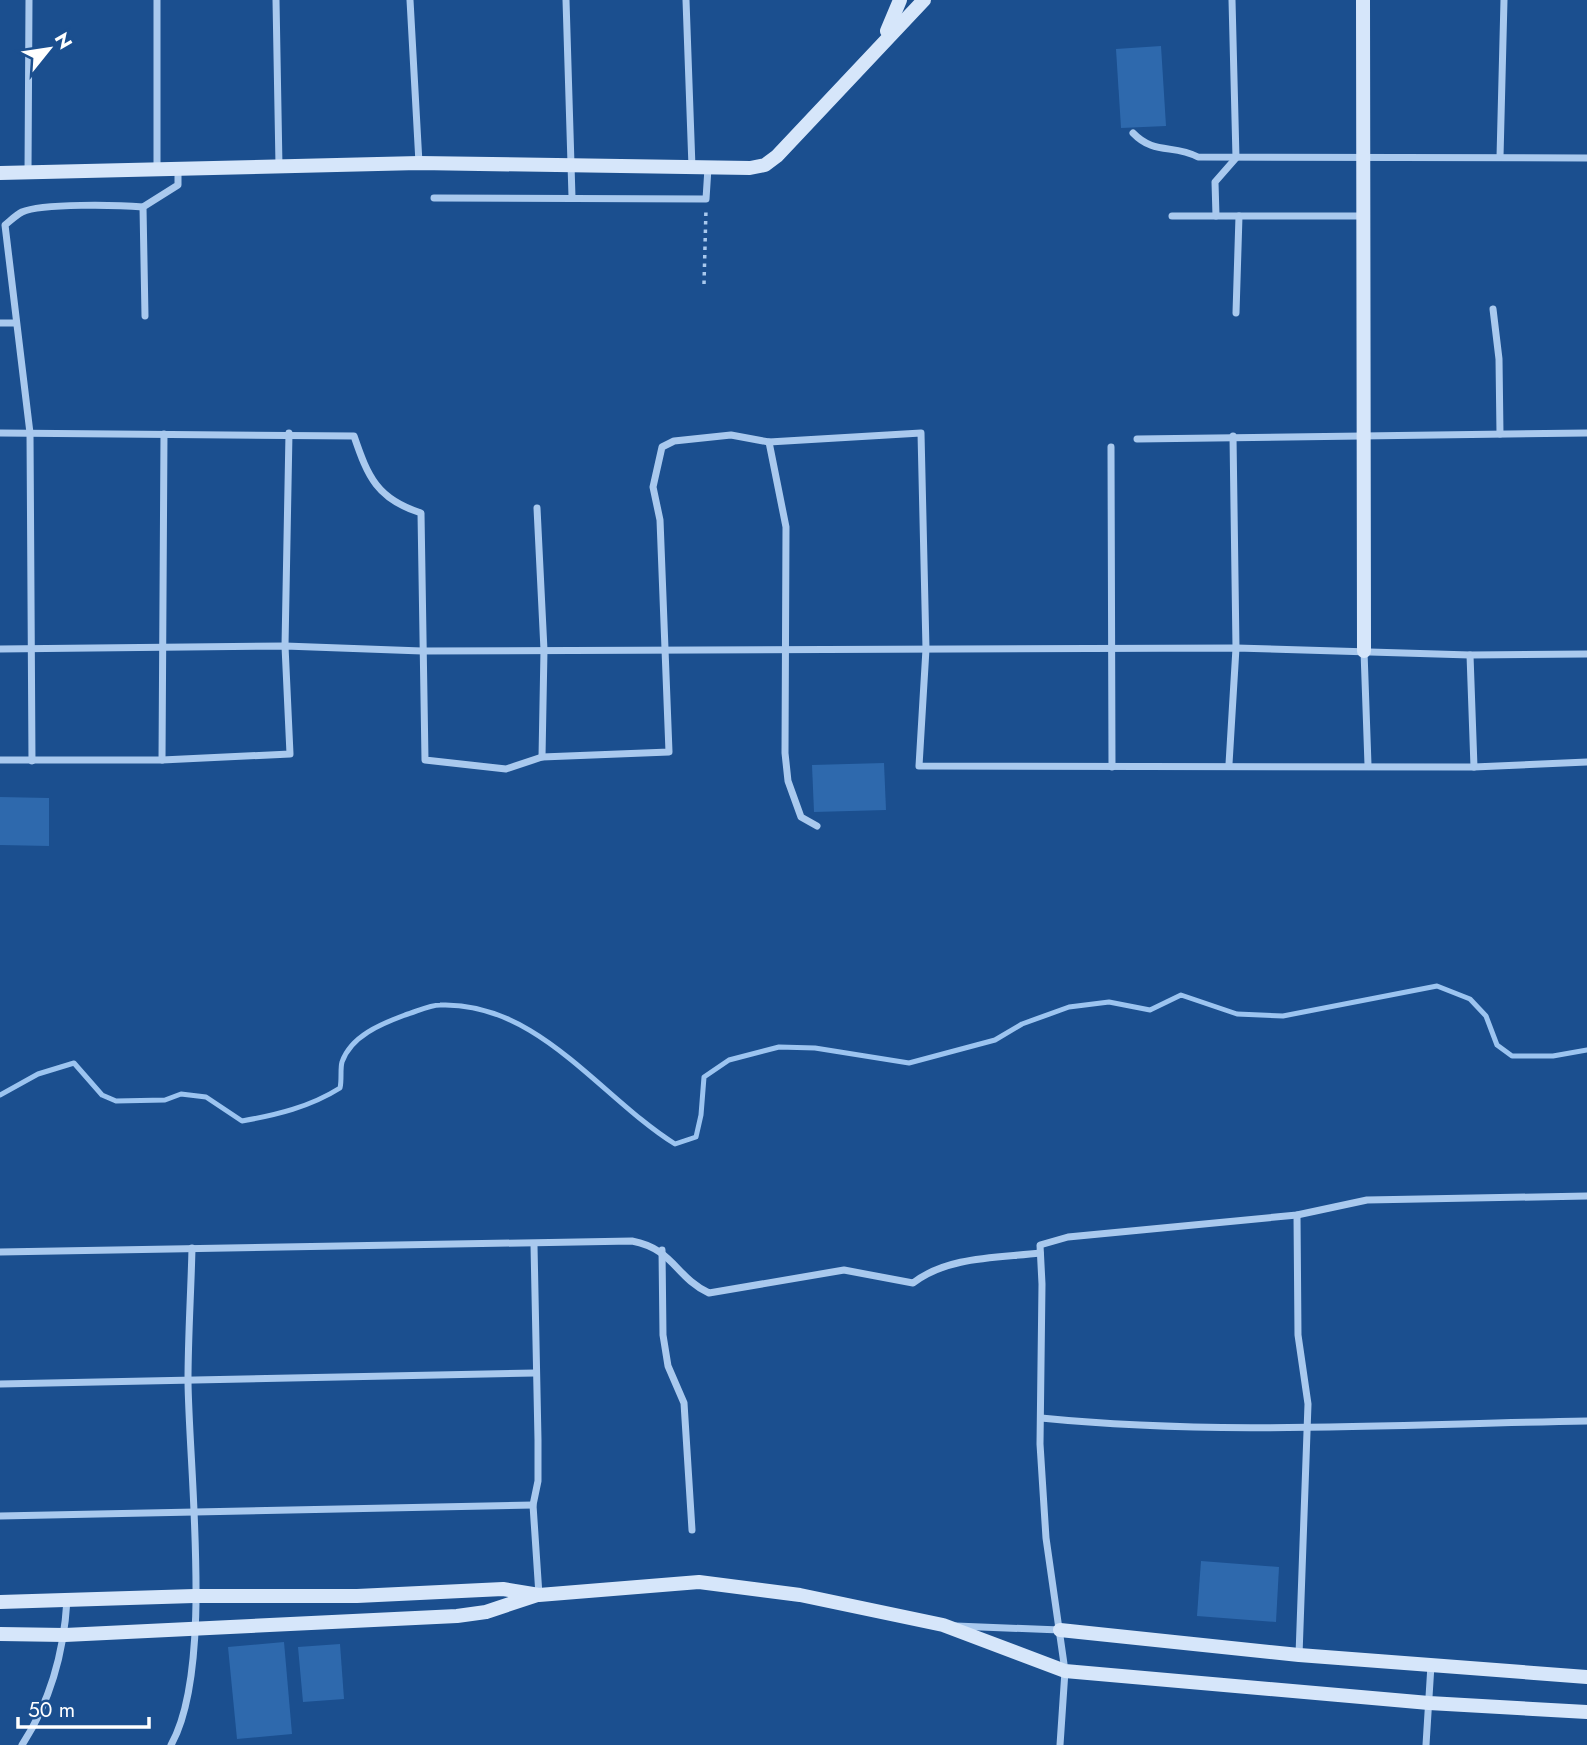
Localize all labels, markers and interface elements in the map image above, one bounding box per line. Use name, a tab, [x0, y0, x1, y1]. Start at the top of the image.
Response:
north arrow	[14, 14, 84, 84]
text: N	[48, 27, 79, 54]
scale bar	[18, 1686, 149, 1730]
text: 50 m	[28, 1695, 75, 1725]

